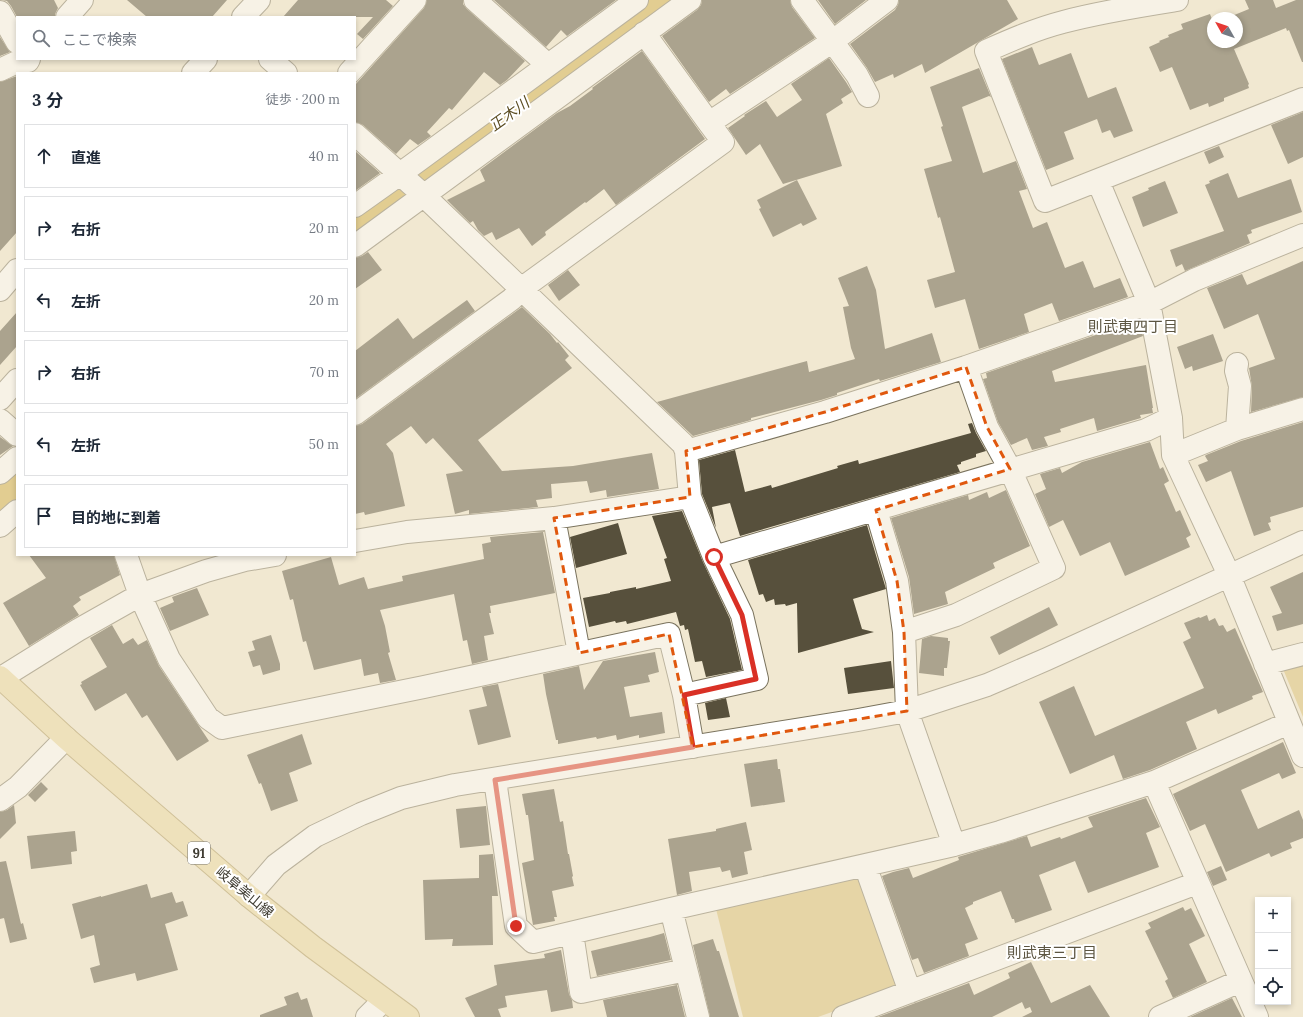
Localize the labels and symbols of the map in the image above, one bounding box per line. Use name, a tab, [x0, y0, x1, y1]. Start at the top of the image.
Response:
north arrow	[1207, 12, 1243, 48]
water label: 正木川	[485, 92, 534, 135]
district label: 則武東四丁目	[1088, 317, 1178, 336]
route start	[705, 548, 723, 566]
road number: 91	[188, 842, 210, 864]
street label: 岐阜美山線	[212, 863, 278, 921]
route end	[507, 917, 525, 935]
district label: 則武東三丁目	[1007, 943, 1097, 962]

